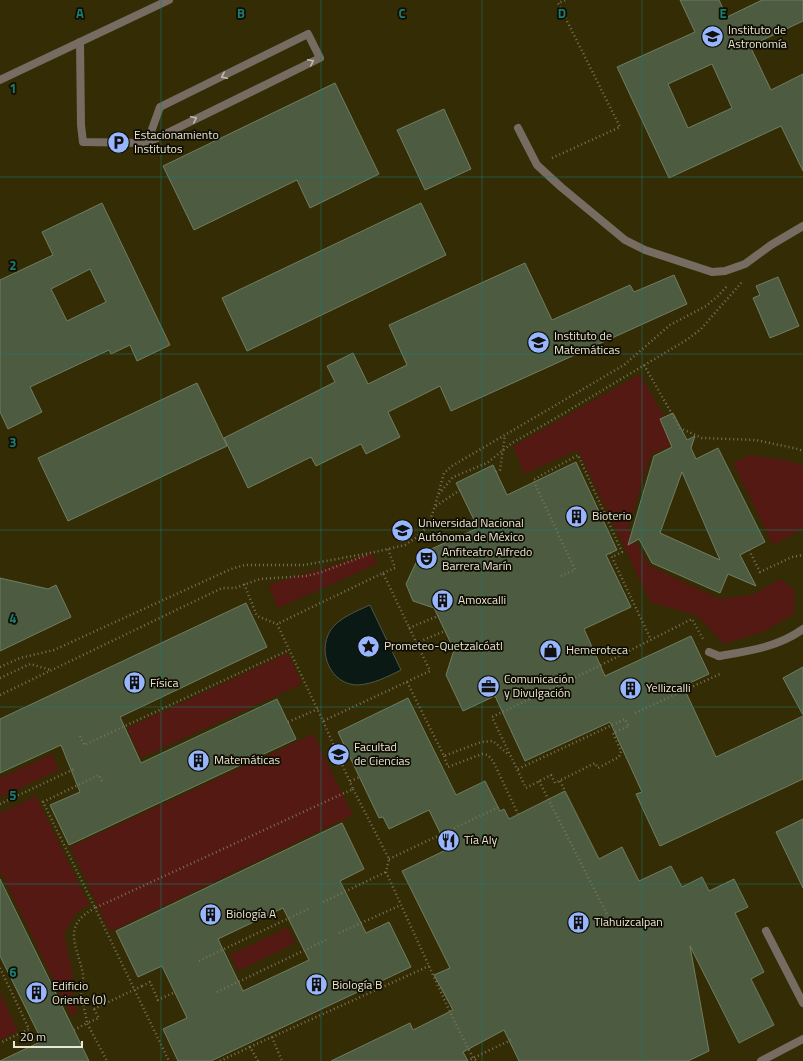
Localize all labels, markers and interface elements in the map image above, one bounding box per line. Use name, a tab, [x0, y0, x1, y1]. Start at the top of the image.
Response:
text: A	[76, 3, 84, 23]
text: B	[237, 3, 245, 23]
text: C	[398, 3, 406, 23]
text: D	[558, 3, 566, 23]
text: E	[719, 3, 727, 23]
place label: Instituto de Astronomía	[728, 20, 787, 53]
school or university icon: Instituto de Astronomía	[699, 24, 725, 50]
one-way arrow	[307, 59, 314, 67]
one-way arrow	[221, 71, 228, 78]
text: 1	[9, 78, 17, 98]
one-way arrow	[190, 117, 198, 124]
place label: Estacionamiento Institutos	[134, 125, 219, 158]
parking icon: Estacionamiento Institutos	[105, 129, 131, 155]
text: 2	[9, 255, 17, 275]
place label: Instituto de Matemáticas	[554, 326, 620, 359]
school or university icon: Instituto de Matemáticas	[526, 330, 552, 356]
text: 3	[9, 432, 17, 452]
building icon: Bioterio	[563, 503, 589, 529]
place label: Bioterio	[592, 506, 632, 525]
place label: Universidad Nacional Autónoma de México	[418, 513, 524, 546]
school or university icon: Universidad Nacional Autónoma de México	[389, 517, 415, 543]
place label: Anfiteatro Alfredo Barrera Marín	[442, 542, 532, 575]
theatre icon: Anfiteatro Alfredo Barrera Marín	[414, 546, 440, 572]
building icon: Amoxcalli	[430, 587, 456, 613]
place label: Amoxcalli	[458, 590, 506, 609]
text: 4	[9, 608, 17, 628]
place icon: Prometeo-Quetzalcóatl	[356, 633, 382, 659]
place label: Prometeo-Quetzalcóatl	[384, 636, 503, 655]
shop icon: Hemeroteca	[537, 637, 563, 663]
place label: Hemeroteca	[566, 640, 628, 659]
place label: Comunicación y Divulgación	[504, 669, 574, 702]
building icon: Física	[121, 670, 147, 696]
place label: Física	[150, 673, 178, 692]
office icon: Comunicación y Divulgación	[476, 673, 502, 699]
building icon: Yellizcalli	[617, 675, 643, 701]
place label: Yellizcalli	[646, 678, 691, 697]
place label: Facultad de Ciencias	[354, 737, 411, 770]
school or university icon: Facultad de Ciencias	[326, 741, 352, 767]
building icon: Matemáticas	[186, 747, 212, 773]
place label: Matemáticas	[214, 750, 280, 769]
text: 5	[9, 785, 17, 805]
restaurant icon: Tía Aly	[435, 827, 461, 853]
place label: Tía Aly	[464, 830, 498, 849]
building icon: Biología A	[198, 901, 224, 927]
place label: Biología A	[226, 904, 276, 923]
building icon: Tlahuizcalpan	[565, 909, 591, 935]
place label: Tlahuizcalpan	[594, 912, 663, 931]
text: 6	[9, 962, 17, 982]
building icon: Biología B	[303, 972, 329, 998]
place label: Biología B	[332, 975, 382, 994]
place label: Edificio Oriente (O)	[52, 976, 106, 1009]
building icon: Edificio Oriente (O)	[24, 980, 50, 1006]
scale bar	[14, 1023, 82, 1049]
text: 20 m	[20, 1027, 46, 1046]

